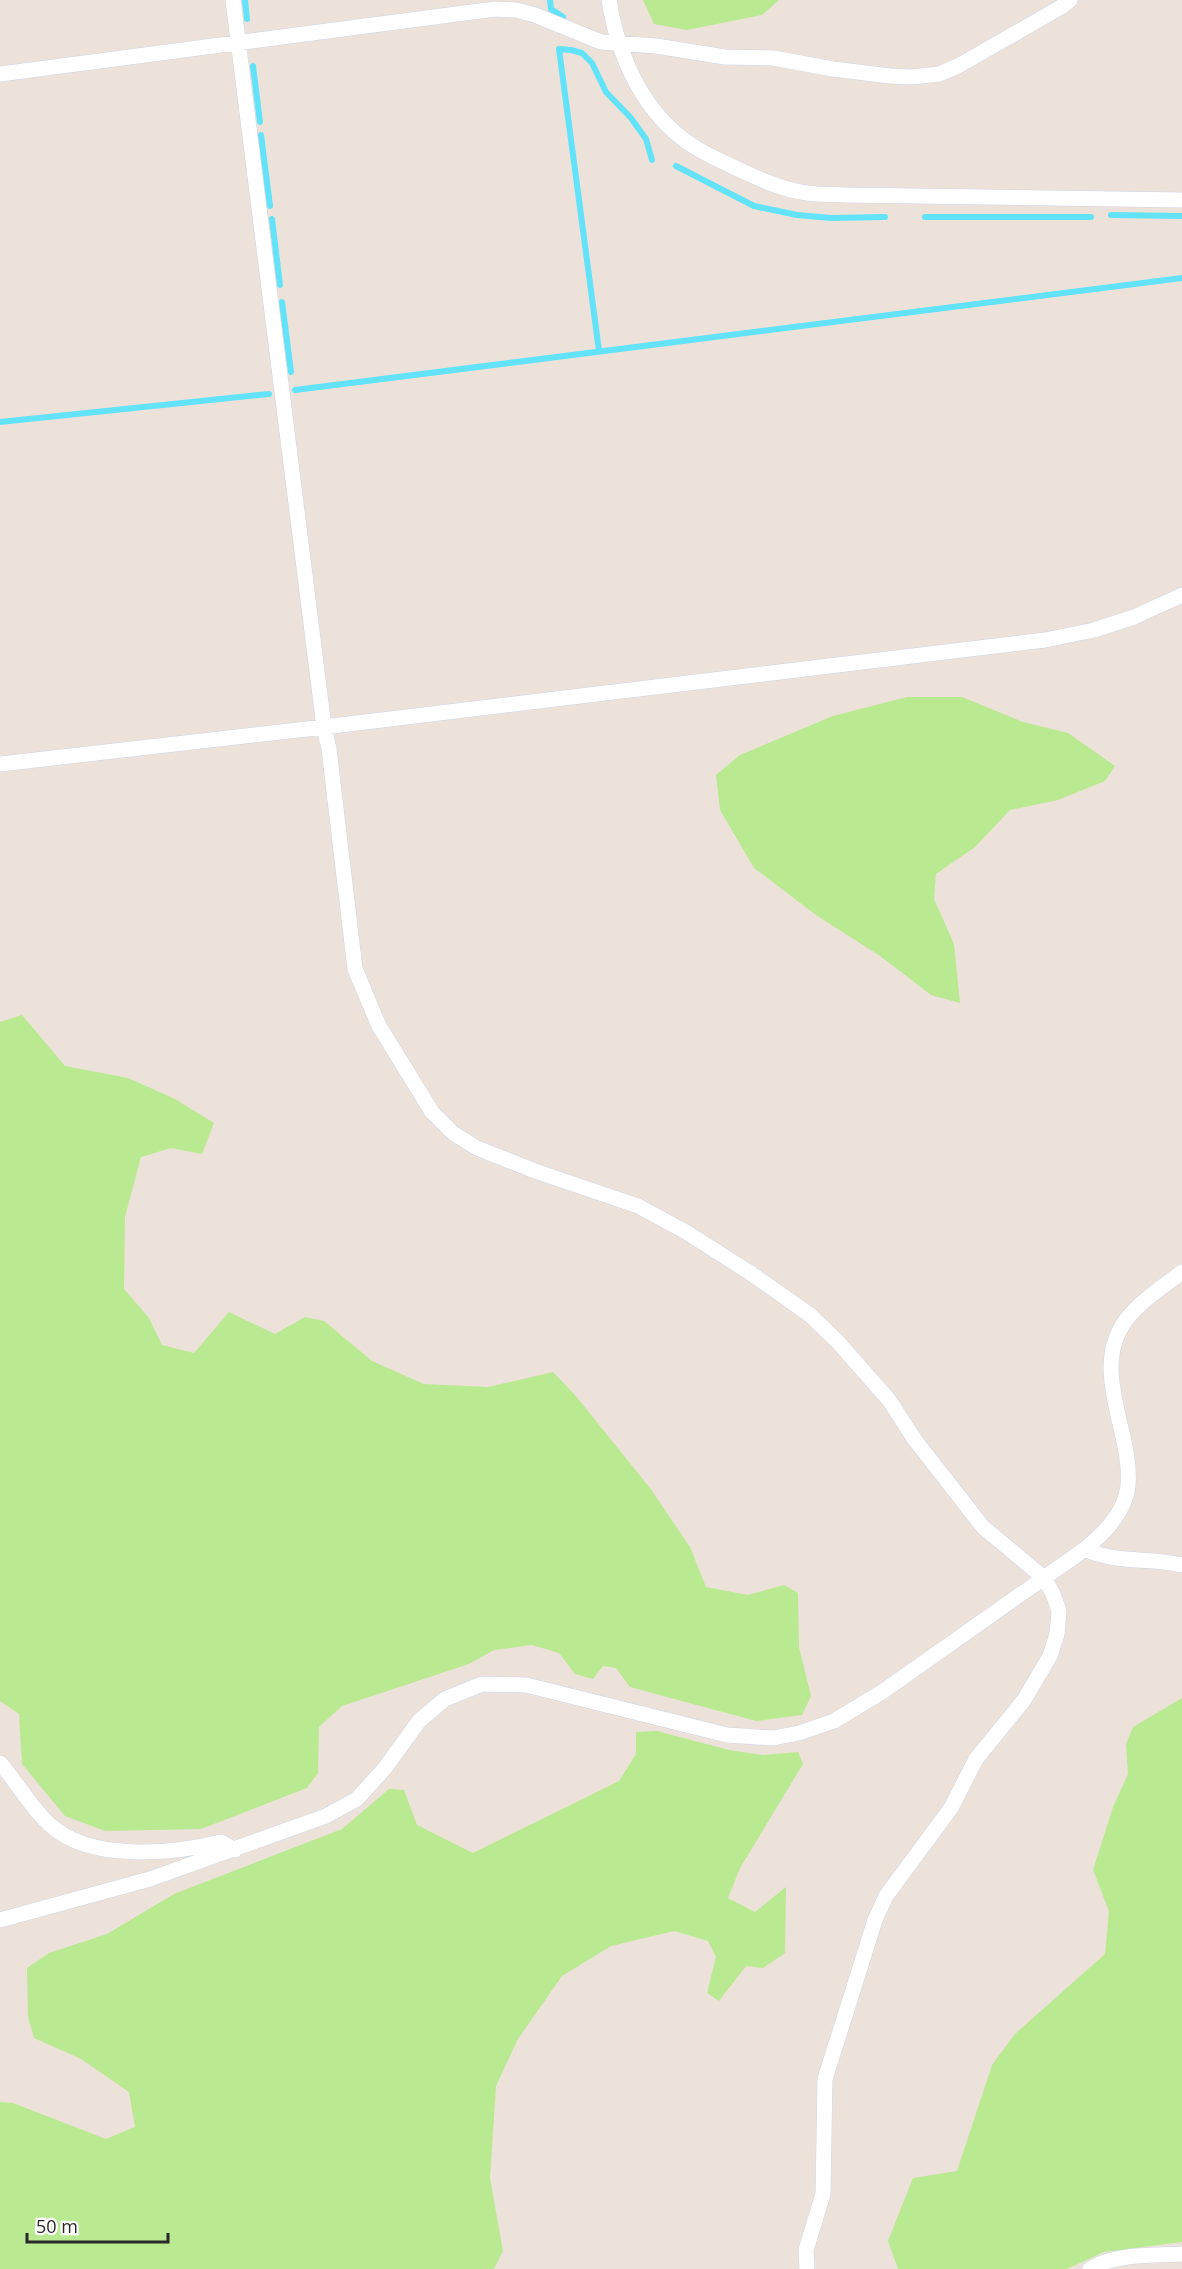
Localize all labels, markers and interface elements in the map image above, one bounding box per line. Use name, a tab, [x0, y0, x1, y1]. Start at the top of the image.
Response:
scale bar	[27, 2206, 168, 2244]
text: 50 m	[36, 2214, 78, 2238]

